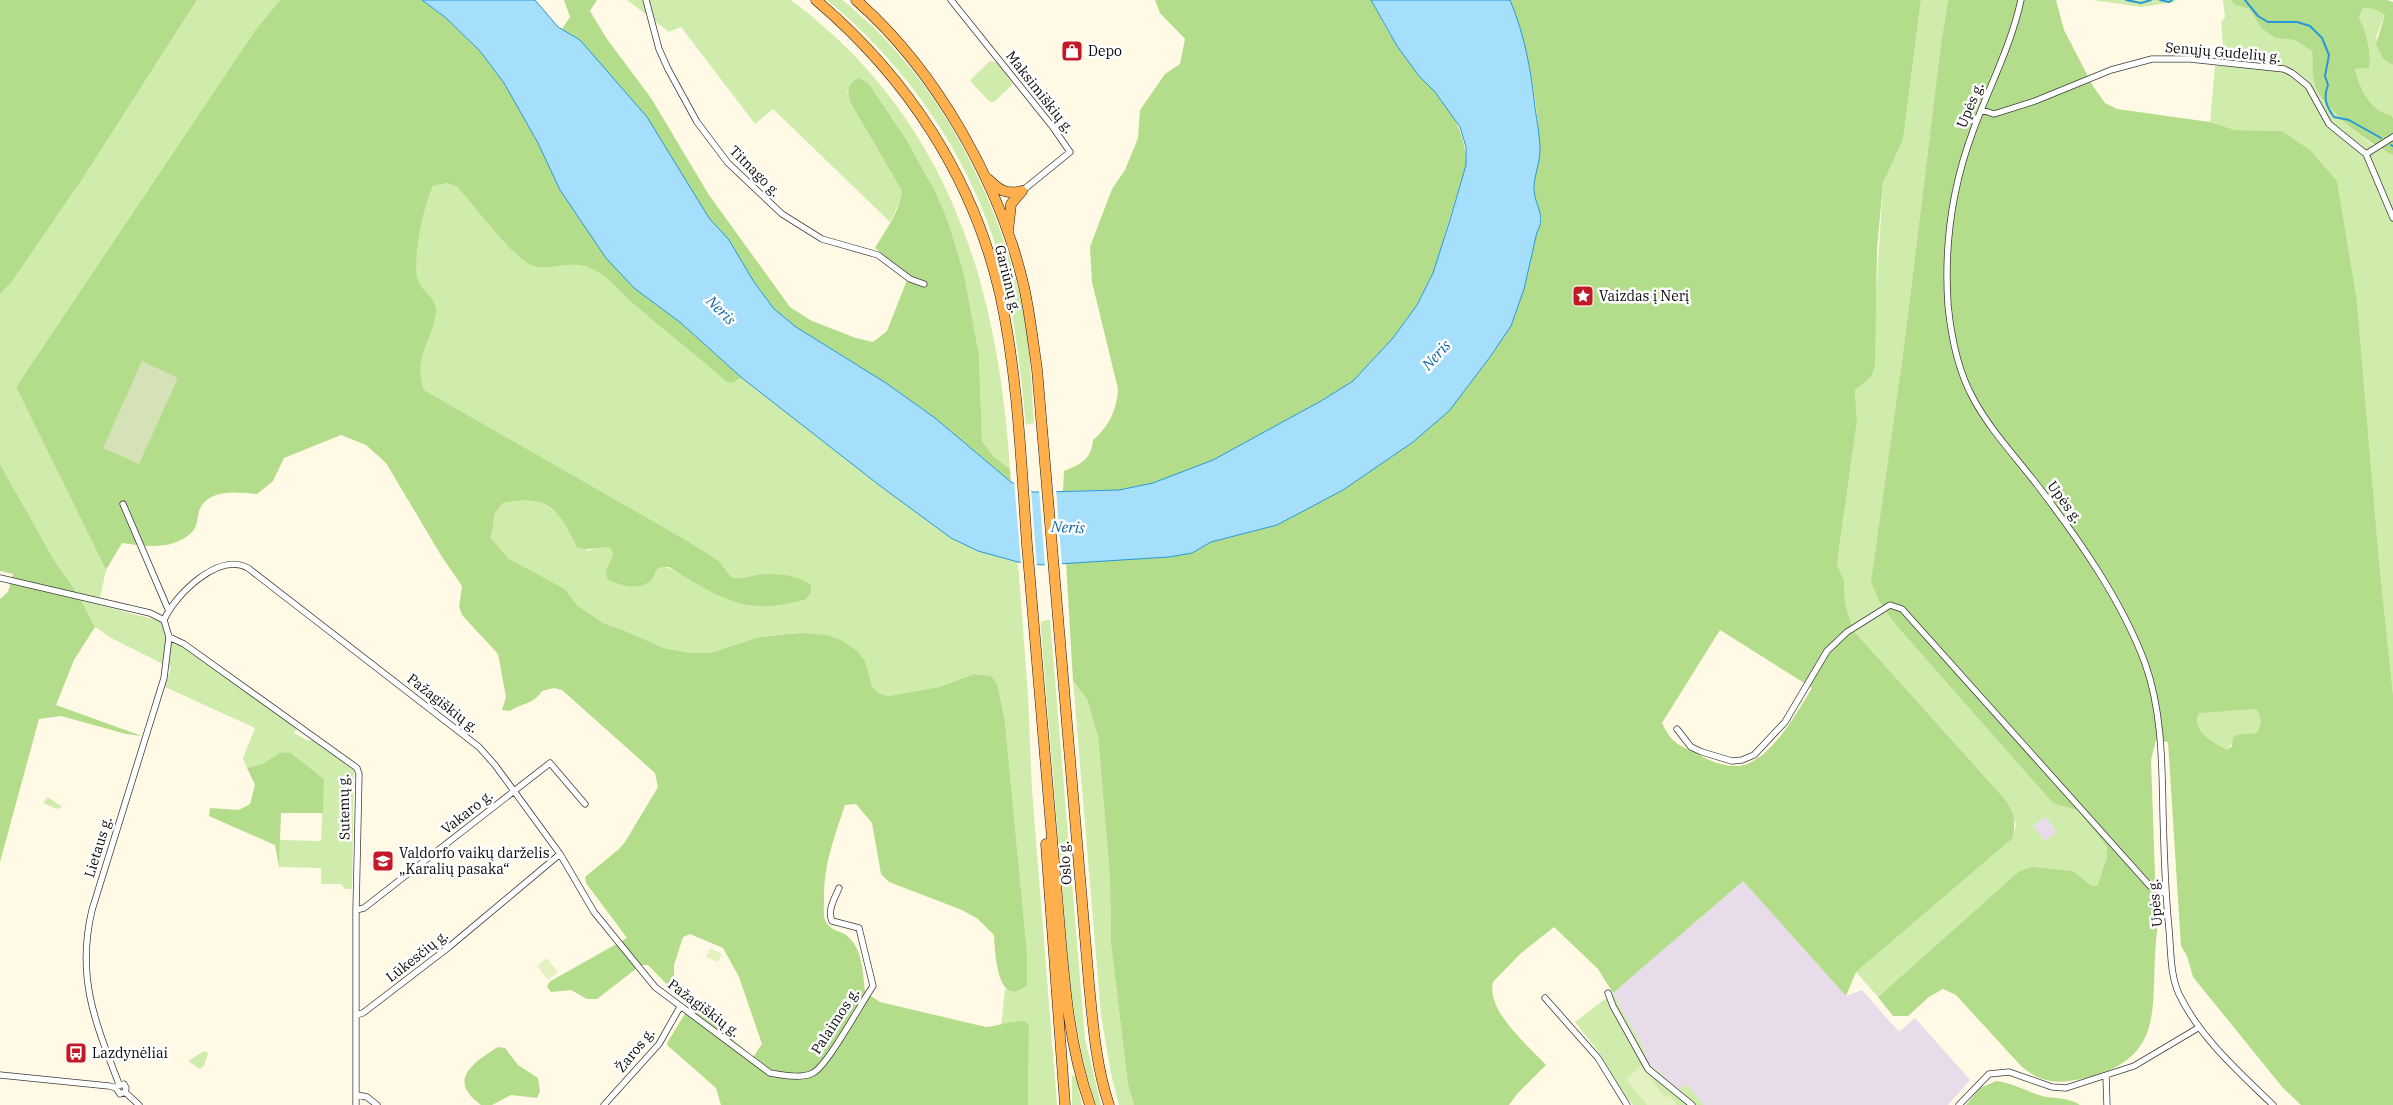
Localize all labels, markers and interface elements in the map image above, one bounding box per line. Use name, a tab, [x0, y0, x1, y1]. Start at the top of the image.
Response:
street label: Senųjų Gudelių g.	[2164, 38, 2282, 66]
shop icon: Depo	[1060, 39, 1084, 63]
place label: Depo	[1088, 42, 1122, 60]
street label: Maksimiškių g.	[1002, 47, 1078, 137]
street label: Upės g.	[1952, 79, 1988, 131]
street label: Titnago g.	[726, 142, 784, 200]
street label: Gariūnų g.	[991, 243, 1025, 315]
place icon: Vaizdas į Nerį	[1571, 284, 1595, 308]
place label: Vaizdas į Nerį	[1599, 287, 1690, 305]
water label: Neris	[702, 291, 740, 329]
water label: Neris	[1417, 336, 1455, 375]
street label: Upės g.	[2044, 477, 2086, 527]
water label: Neris	[1050, 517, 1086, 537]
street label: Pažagiškių g.	[404, 670, 482, 736]
street label: Sutemų g.	[334, 774, 354, 840]
street label: Vakaro g.	[438, 786, 496, 838]
street label: Lietaus g.	[80, 814, 116, 880]
street label: Oslo g.	[1054, 841, 1076, 885]
place label: Valdorfo vaikų darželis „Karalių pasaka“	[399, 844, 550, 878]
school or university icon: Valdorfo vaikų darželis „Karalių pasaka“	[371, 849, 395, 873]
street label: Upės g.	[2144, 878, 2166, 928]
street label: Lūkesčių g.	[382, 926, 452, 986]
street label: Pažagiškių g.	[664, 975, 744, 1041]
street label: Palaimos g.	[807, 985, 863, 1057]
street label: Žaros g.	[612, 1024, 658, 1076]
bus stop icon: Lazdynėliai	[64, 1041, 88, 1065]
place label: Lazdynėliai	[92, 1044, 168, 1062]

